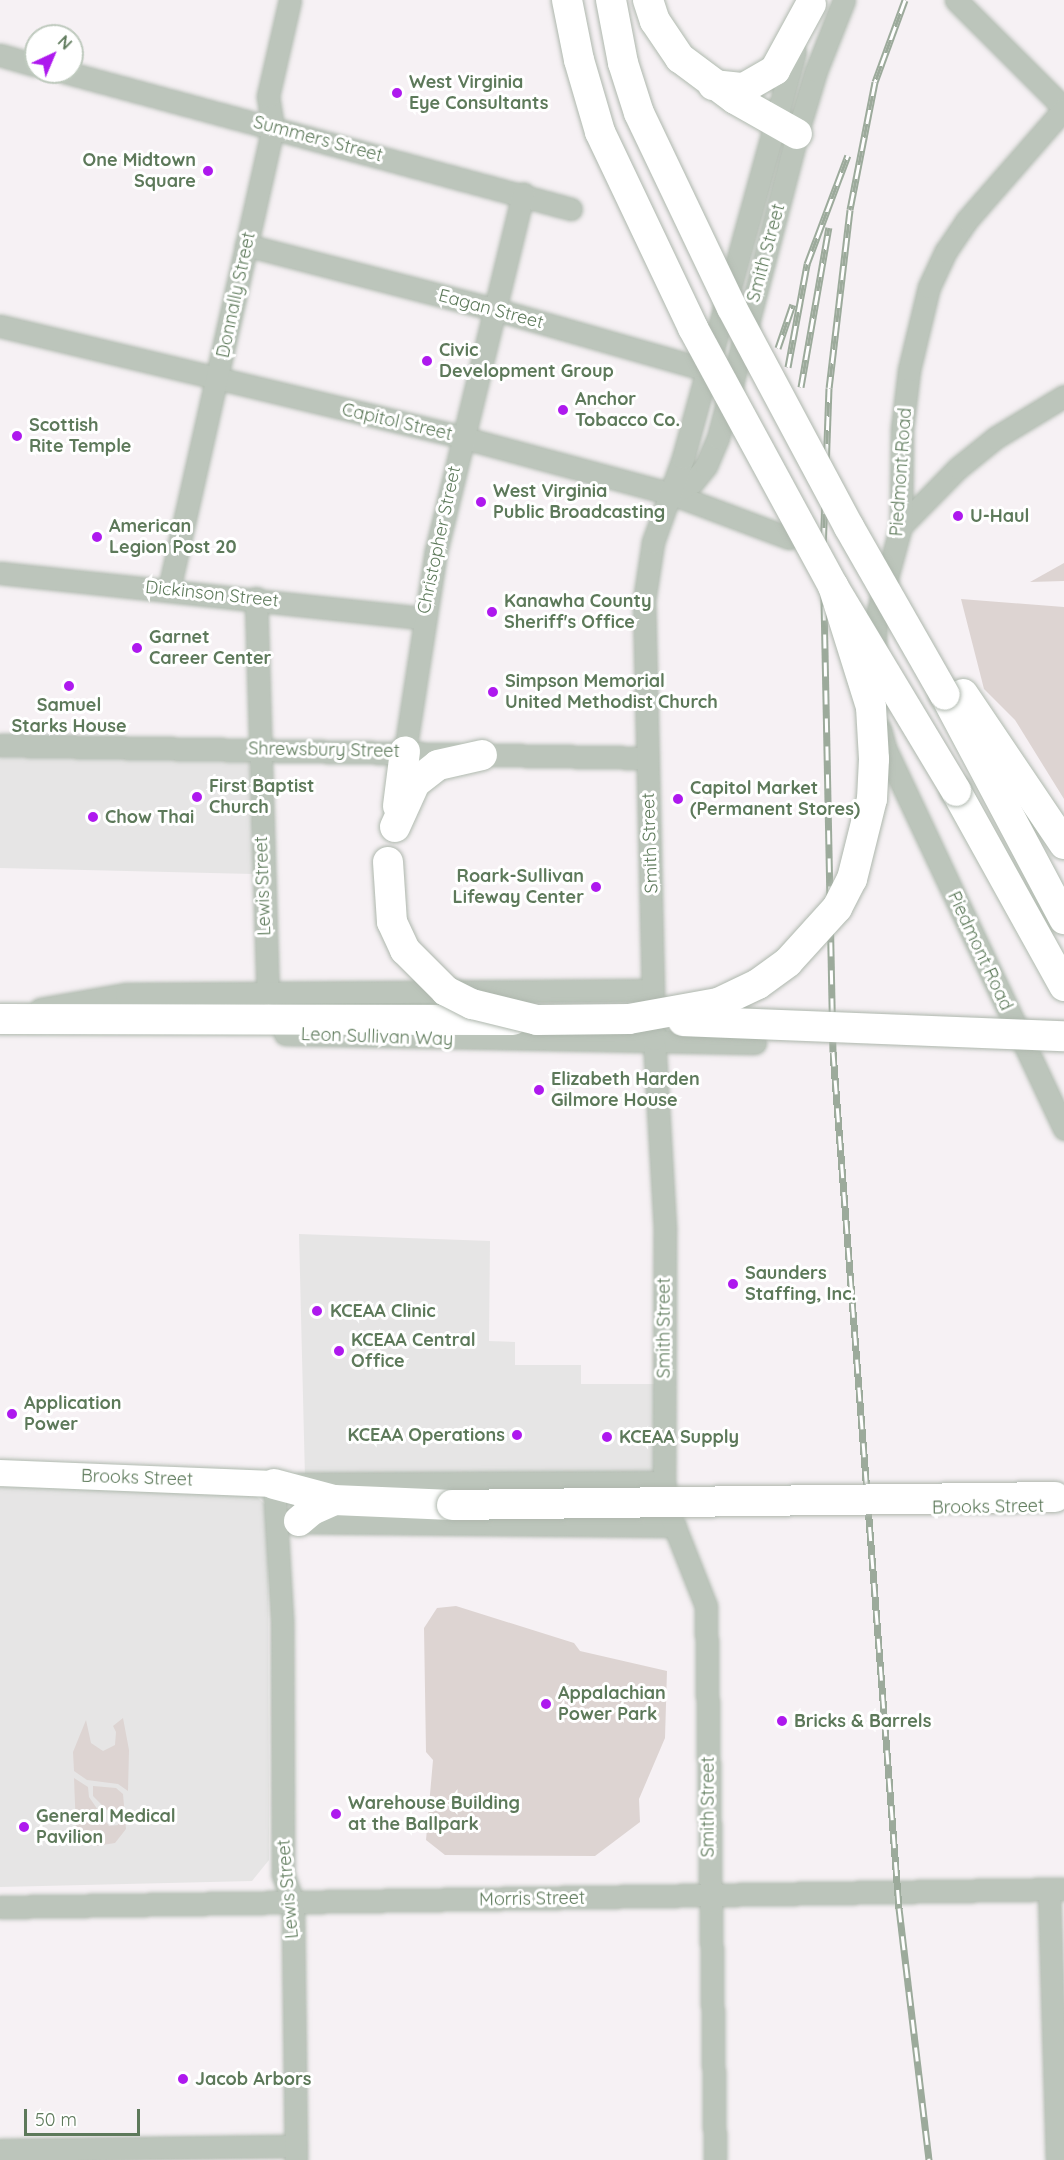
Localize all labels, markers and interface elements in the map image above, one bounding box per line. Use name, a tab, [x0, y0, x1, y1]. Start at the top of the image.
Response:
north arrow	[24, 24, 84, 84]
text: N	[54, 31, 76, 54]
place label: West Virginia Eye Consultants	[409, 72, 548, 115]
marker: West Virginia Eye Consultants	[390, 86, 404, 100]
street label: Summers Street	[251, 111, 385, 167]
place label: One Midtown Square	[83, 150, 196, 192]
marker: One Midtown Square	[201, 164, 215, 178]
street label: Smith Street	[743, 202, 789, 304]
street label: Donnally Street	[212, 230, 260, 360]
street label: Eagan Street	[436, 285, 546, 333]
place label: Civic Development Group	[439, 340, 614, 382]
marker: Civic Development Group	[420, 354, 434, 368]
place label: Anchor Tobacco Co.	[575, 389, 680, 432]
street label: Capitol Street	[340, 399, 454, 445]
marker: Anchor Tobacco Co.	[556, 403, 570, 417]
street label: Piedmont Road	[886, 407, 916, 537]
place label: Scottish Rite Temple	[29, 415, 131, 458]
marker: Scottish Rite Temple	[10, 429, 24, 443]
street label: Christopher Street	[413, 464, 465, 616]
place label: West Virginia Public Broadcasting	[493, 481, 665, 524]
marker: West Virginia Public Broadcasting	[474, 495, 488, 509]
place label: U-Haul	[970, 505, 1029, 527]
marker: U-Haul	[951, 509, 965, 523]
place label: American Legion Post 20	[109, 516, 237, 558]
marker: American Legion Post 20	[90, 530, 104, 544]
street label: Dickinson Street	[144, 576, 280, 612]
place label: Kanawha County Sheriff's Office	[504, 591, 651, 634]
marker: Kanawha County Sheriff's Office	[485, 605, 499, 619]
place label: Garnet Career Center	[149, 627, 271, 670]
marker: Garnet Career Center	[130, 641, 144, 655]
place label: Simpson Memorial United Methodist Church	[505, 671, 718, 714]
marker: Samuel Starks House	[62, 679, 76, 693]
marker: Simpson Memorial United Methodist Church	[486, 685, 500, 699]
place label: Samuel Starks House	[11, 695, 127, 738]
street label: Shrewsbury Street	[248, 738, 400, 762]
place label: First Baptist Church	[209, 776, 314, 818]
place label: Capitol Market (Permanent Stores)	[690, 778, 860, 820]
marker: First Baptist Church	[190, 790, 204, 804]
street label: Smith Street	[637, 792, 663, 894]
marker: Capitol Market (Permanent Stores)	[671, 792, 685, 806]
place label: Chow Thai	[105, 806, 194, 828]
marker: Chow Thai	[86, 810, 100, 824]
street label: Lewis Street	[250, 836, 276, 936]
place label: Roark-Sullivan Lifeway Center	[453, 866, 584, 908]
marker: Roark-Sullivan Lifeway Center	[589, 880, 603, 894]
street label: Piedmont Road	[943, 888, 1017, 1014]
street label: Leon Sullivan Way	[300, 1024, 454, 1050]
place label: Elizabeth Harden Gilmore House	[551, 1069, 700, 1112]
marker: Elizabeth Harden Gilmore House	[532, 1083, 546, 1097]
place label: Saunders Staffing, Inc.	[745, 1263, 856, 1306]
marker: Saunders Staffing, Inc.	[726, 1277, 740, 1291]
street label: Smith Street	[653, 1278, 675, 1378]
place label: KCEAA Clinic	[330, 1300, 436, 1322]
marker: KCEAA Clinic	[308, 1302, 326, 1320]
place label: KCEAA Central Office	[351, 1330, 476, 1372]
marker: KCEAA Central Office	[332, 1344, 346, 1358]
place label: Application Power	[24, 1393, 121, 1436]
marker: Application Power	[5, 1407, 19, 1421]
place label: KCEAA Operations	[347, 1424, 505, 1446]
place label: KCEAA Supply	[619, 1426, 739, 1448]
marker: KCEAA Operations	[510, 1428, 524, 1442]
marker: KCEAA Supply	[600, 1430, 614, 1444]
street label: Brooks Street	[81, 1465, 193, 1491]
street label: Brooks Street	[932, 1495, 1044, 1519]
place label: Appalachian Power Park	[558, 1683, 666, 1726]
marker: Appalachian Power Park	[539, 1697, 553, 1711]
place label: Bricks & Barrels	[794, 1710, 931, 1732]
marker: Bricks & Barrels	[775, 1714, 789, 1728]
street label: Smith Street	[697, 1757, 719, 1857]
place label: Warehouse Building at the Ballpark	[348, 1793, 520, 1836]
place label: General Medical Pavilion	[36, 1806, 176, 1848]
marker: Warehouse Building at the Ballpark	[329, 1807, 343, 1821]
marker: General Medical Pavilion	[17, 1820, 31, 1834]
street label: Lewis Street	[273, 1838, 303, 1940]
street label: Morris Street	[479, 1887, 585, 1911]
place label: Jacob Arbors	[195, 2068, 312, 2090]
marker: Jacob Arbors	[176, 2072, 190, 2086]
scale bar	[27, 2097, 142, 2135]
text: 50 m	[35, 2108, 77, 2131]

